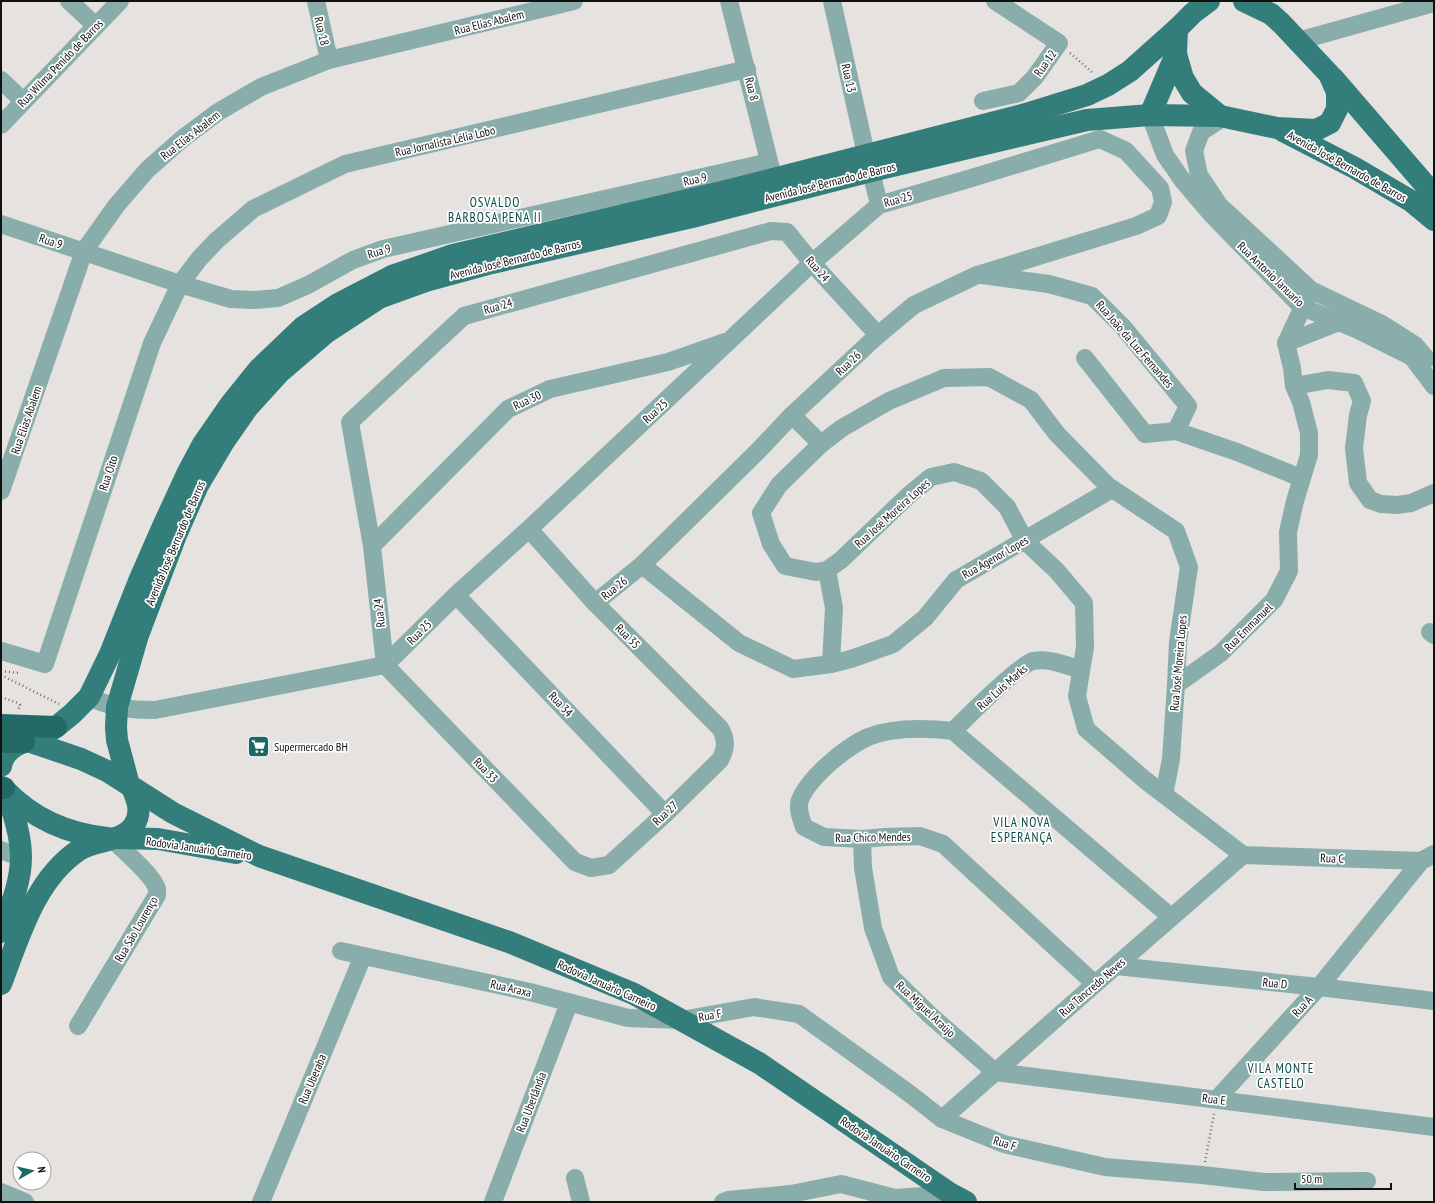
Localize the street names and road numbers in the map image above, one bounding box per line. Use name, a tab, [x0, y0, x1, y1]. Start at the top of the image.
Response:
street label: Rua Elias Abalem	[453, 6, 526, 38]
street label: Rua 18	[311, 15, 333, 47]
street label: Rua Wilma Penido de Barros	[14, 16, 106, 110]
street label: Rua 12	[1031, 47, 1059, 79]
street label: Rua 13	[838, 62, 860, 94]
street label: Rua 8	[742, 76, 762, 102]
street label: Rua Elias Abalem	[157, 107, 223, 163]
street label: Rua Jornalista Lélia Lobo	[394, 122, 496, 160]
street label: Avenida José Bernardo de Barros	[1285, 127, 1409, 205]
street label: Avenida José Bernardo de Barros	[763, 159, 897, 205]
street label: Rua 9	[682, 169, 708, 189]
street label: Rua 25	[882, 188, 914, 210]
street label: Rua 9	[37, 230, 65, 252]
street label: Avenida José Bernardo de Barros	[448, 236, 582, 282]
street label: Rua Antonio Januario	[1235, 238, 1307, 310]
street label: Rua 9	[365, 240, 393, 262]
street label: Rua 24	[803, 253, 834, 285]
street label: Rua 24	[482, 295, 515, 317]
street label: Rua João da Luz Fernandes	[1093, 297, 1177, 391]
street label: Rua 26	[832, 348, 864, 378]
street label: Rua Elias Abalem	[7, 384, 45, 456]
street label: Rua 30	[511, 387, 543, 413]
street label: Rua 25	[639, 396, 671, 426]
street label: Rua Oito	[95, 454, 121, 492]
street label: Rua José Moreira Lopes	[851, 475, 933, 551]
street label: Avenida José Bernardo de Barros	[142, 478, 208, 608]
street label: Rua Agenor Lopes	[959, 532, 1031, 582]
street label: Rua 26	[598, 573, 630, 603]
street label: Rua 24	[370, 597, 388, 628]
street label: Rua Emmanuel	[1221, 600, 1275, 654]
street label: Rua José Moreira Lopes	[1166, 614, 1190, 712]
street label: Rua 25	[403, 616, 435, 648]
street label: Rua 35	[612, 620, 644, 652]
street label: Rua Luís Marks	[974, 661, 1030, 713]
street label: Rua 34	[545, 688, 577, 720]
street label: Rua 33	[470, 754, 502, 786]
street label: Rua 27	[649, 798, 681, 828]
street label: Rua Chico Mendes	[835, 829, 911, 845]
street label: Rodovia Januário Carneiro	[145, 833, 253, 863]
street label: Rua C	[1320, 850, 1345, 866]
street label: Rua São Lourenço	[111, 893, 161, 965]
street label: Rua Tancredo Neves	[1056, 954, 1128, 1020]
street label: Rodovia Januário Carneiro	[555, 956, 659, 1014]
street label: Rua D	[1262, 974, 1288, 992]
street label: Rua Araxa	[489, 976, 533, 1000]
street label: Rua Miguel Araújo	[893, 978, 959, 1040]
street label: Rua A	[1289, 992, 1316, 1020]
street label: Rua F	[697, 1006, 723, 1024]
street label: Rua Uberaba	[295, 1052, 329, 1106]
street label: Rua Uberlândia	[513, 1069, 549, 1134]
street label: Rua E	[1201, 1090, 1227, 1108]
street label: Rodovia Januário Carneiro	[838, 1113, 934, 1185]
street label: Rua F	[992, 1132, 1018, 1154]

